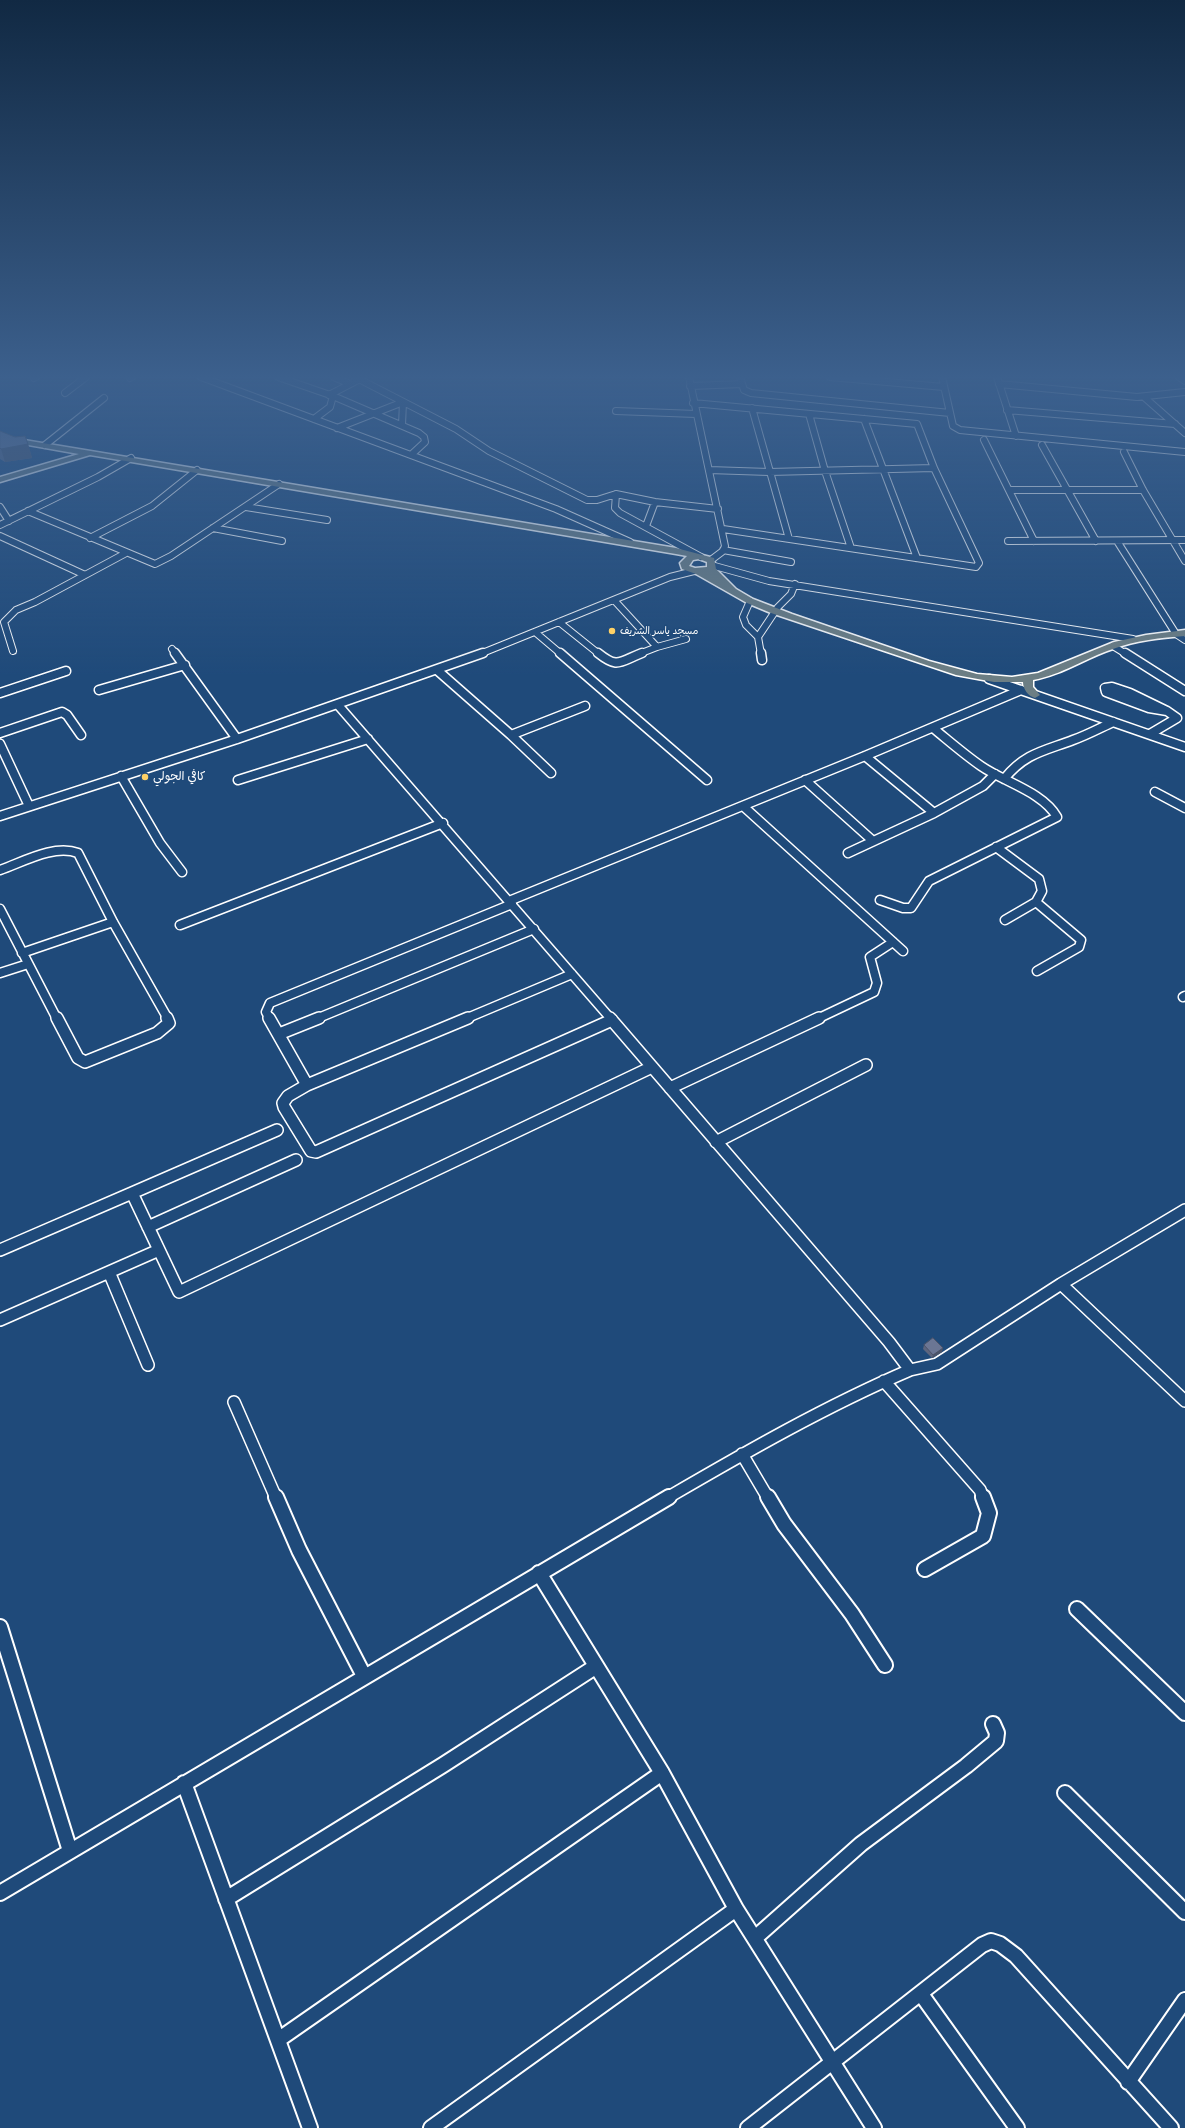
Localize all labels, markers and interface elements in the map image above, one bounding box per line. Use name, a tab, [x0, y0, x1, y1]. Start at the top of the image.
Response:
place label: مسجد ياسر الشريف	[620, 625, 698, 637]
marker: مسجد ياسر الشريف	[607, 626, 617, 636]
place label: كافي الجولي	[153, 770, 205, 784]
marker: كافي الجولي	[140, 772, 150, 782]

